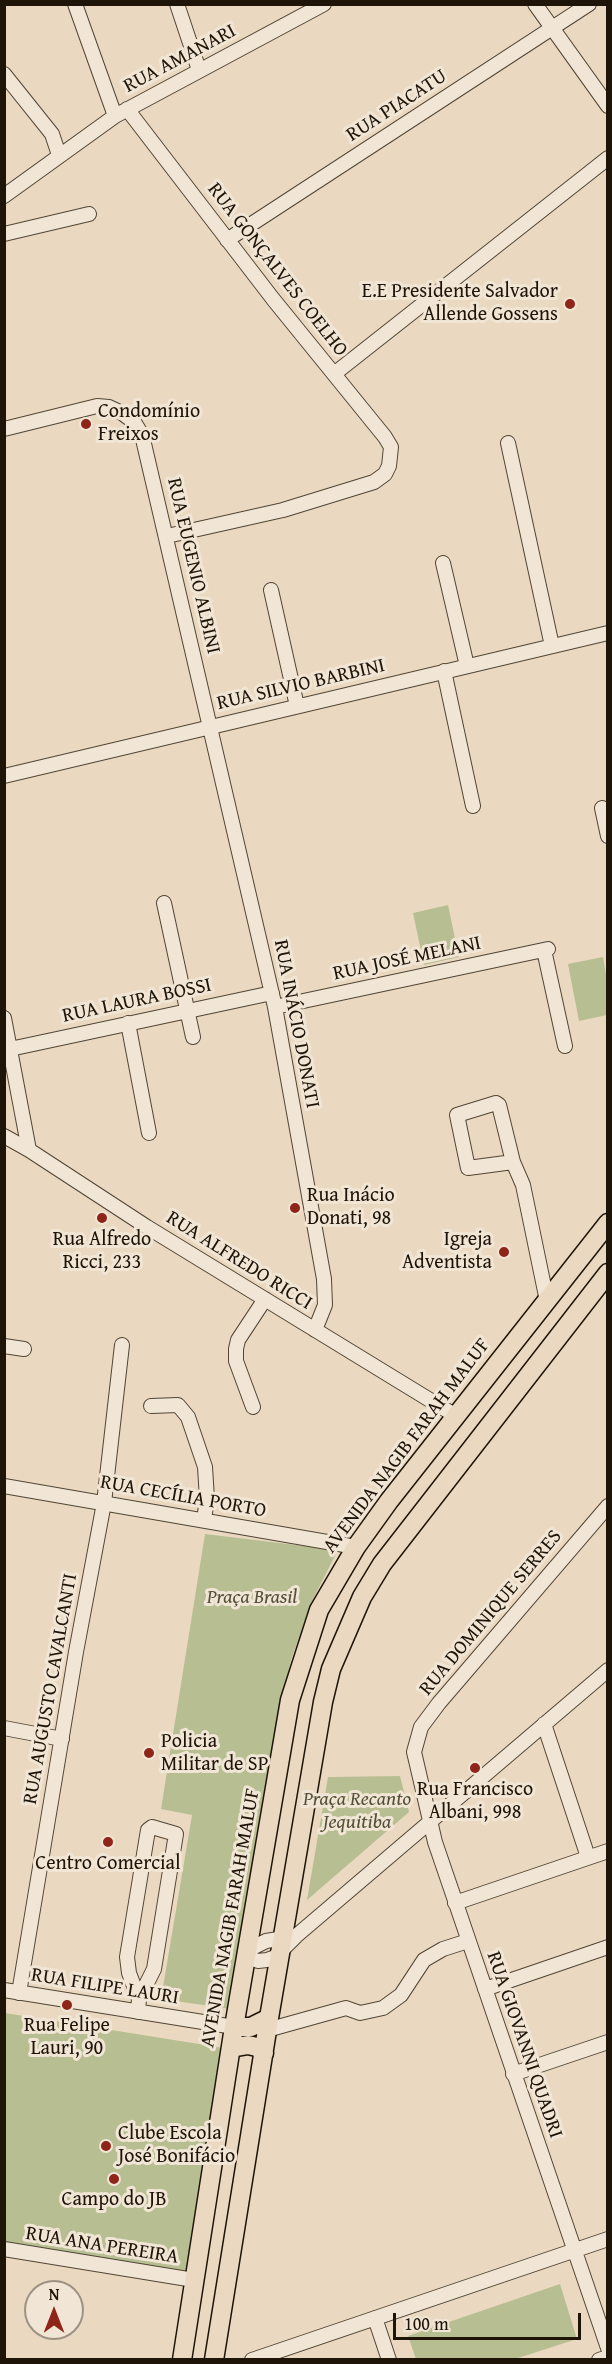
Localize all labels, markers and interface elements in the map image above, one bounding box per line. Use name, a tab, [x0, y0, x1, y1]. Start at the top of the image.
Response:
street label: RUA AMANARI	[120, 19, 240, 99]
street label: RUA PIACATU	[342, 65, 452, 147]
street label: RUA GONÇALVES COELHO	[202, 178, 352, 362]
place label: E.E Presidente Salvador Allende Gossens	[362, 280, 558, 327]
marker: E.E Presidente Salvador Allende Gossens	[563, 297, 577, 311]
place label: Condomínio Freixos	[98, 400, 200, 447]
marker: Condomínio Freixos	[79, 417, 93, 431]
street label: RUA EUGENIO ALBINI	[161, 476, 225, 656]
street label: RUA SILVIO BARBINI	[215, 654, 387, 716]
street label: RUA JOSÉ MELANI	[331, 932, 483, 986]
street label: RUA INÁCIO DONATI	[268, 938, 324, 1110]
street label: RUA LAURA BOSSI	[60, 973, 214, 1029]
place label: Rua Inácio Donati, 98	[307, 1184, 395, 1231]
marker: Rua Inácio Donati, 98	[288, 1201, 302, 1215]
street label: RUA ALFREDO RICCI	[162, 1206, 316, 1316]
marker: Rua Alfredo Ricci, 233	[95, 1211, 109, 1225]
place label: Rua Alfredo Ricci, 233	[53, 1228, 151, 1275]
place label: Igreja Adventista	[402, 1228, 492, 1275]
marker: Igreja Adventista	[497, 1245, 511, 1259]
street label: AVENIDA NAGIB FARAH MALUF	[318, 1334, 496, 1558]
street label: RUA CECÍLIA PORTO	[98, 1471, 268, 1523]
street label: RUA DOMINIQUE SERRES	[415, 1525, 567, 1701]
street label: RUA AUGUSTO CAVALCANTI	[19, 1572, 83, 1806]
park label: Praça Brasil	[207, 1586, 297, 1610]
place label: Policia Militar de SP	[161, 1730, 268, 1777]
marker: Policia Militar de SP	[142, 1746, 156, 1760]
marker: Rua Francisco Albani, 998	[468, 1761, 482, 1775]
place label: Rua Francisco Albani, 998	[417, 1778, 533, 1825]
street label: AVENIDA NAGIB FARAH MALUF	[196, 1787, 266, 2049]
park label: Praça Recanto Jequitiba	[303, 1788, 411, 1835]
marker: Centro Comercial	[101, 1835, 115, 1849]
place label: Centro Comercial	[35, 1852, 181, 1876]
street label: RUA GIOVANNI QUADRI	[481, 1948, 567, 2142]
street label: RUA FILIPE LAURI	[29, 1963, 181, 2011]
marker: Rua Felipe Lauri, 90	[60, 1998, 74, 2012]
place label: Rua Felipe Lauri, 90	[24, 2014, 110, 2061]
place label: Clube Escola José Bonifácio	[118, 2122, 235, 2169]
marker: Clube Escola José Bonifácio	[99, 2139, 113, 2153]
marker: Campo do JB	[107, 2172, 121, 2186]
place label: Campo do JB	[62, 2188, 166, 2212]
street label: RUA ANA PEREIRA	[24, 2222, 180, 2270]
north arrow	[24, 2280, 84, 2340]
text: N	[49, 2282, 59, 2306]
scale bar	[396, 2301, 584, 2339]
text: 100 m	[404, 2310, 449, 2337]

